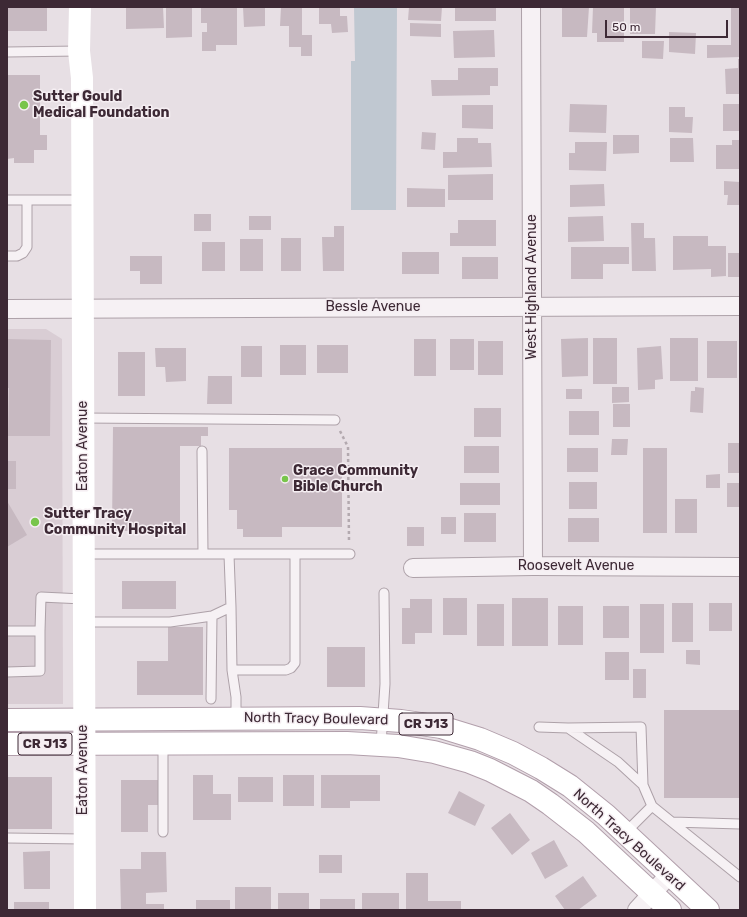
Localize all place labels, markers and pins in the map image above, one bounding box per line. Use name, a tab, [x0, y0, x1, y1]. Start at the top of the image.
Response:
place label: Sutter Gould Medical Foundation	[33, 89, 169, 122]
marker: Sutter Gould Medical Foundation	[18, 99, 30, 111]
place label: Grace Community Bible Church	[293, 463, 418, 496]
marker: Grace Community Bible Church	[280, 474, 290, 484]
place label: Sutter Tracy Community Hospital	[44, 506, 186, 538]
marker: Sutter Tracy Community Hospital	[29, 516, 41, 528]

